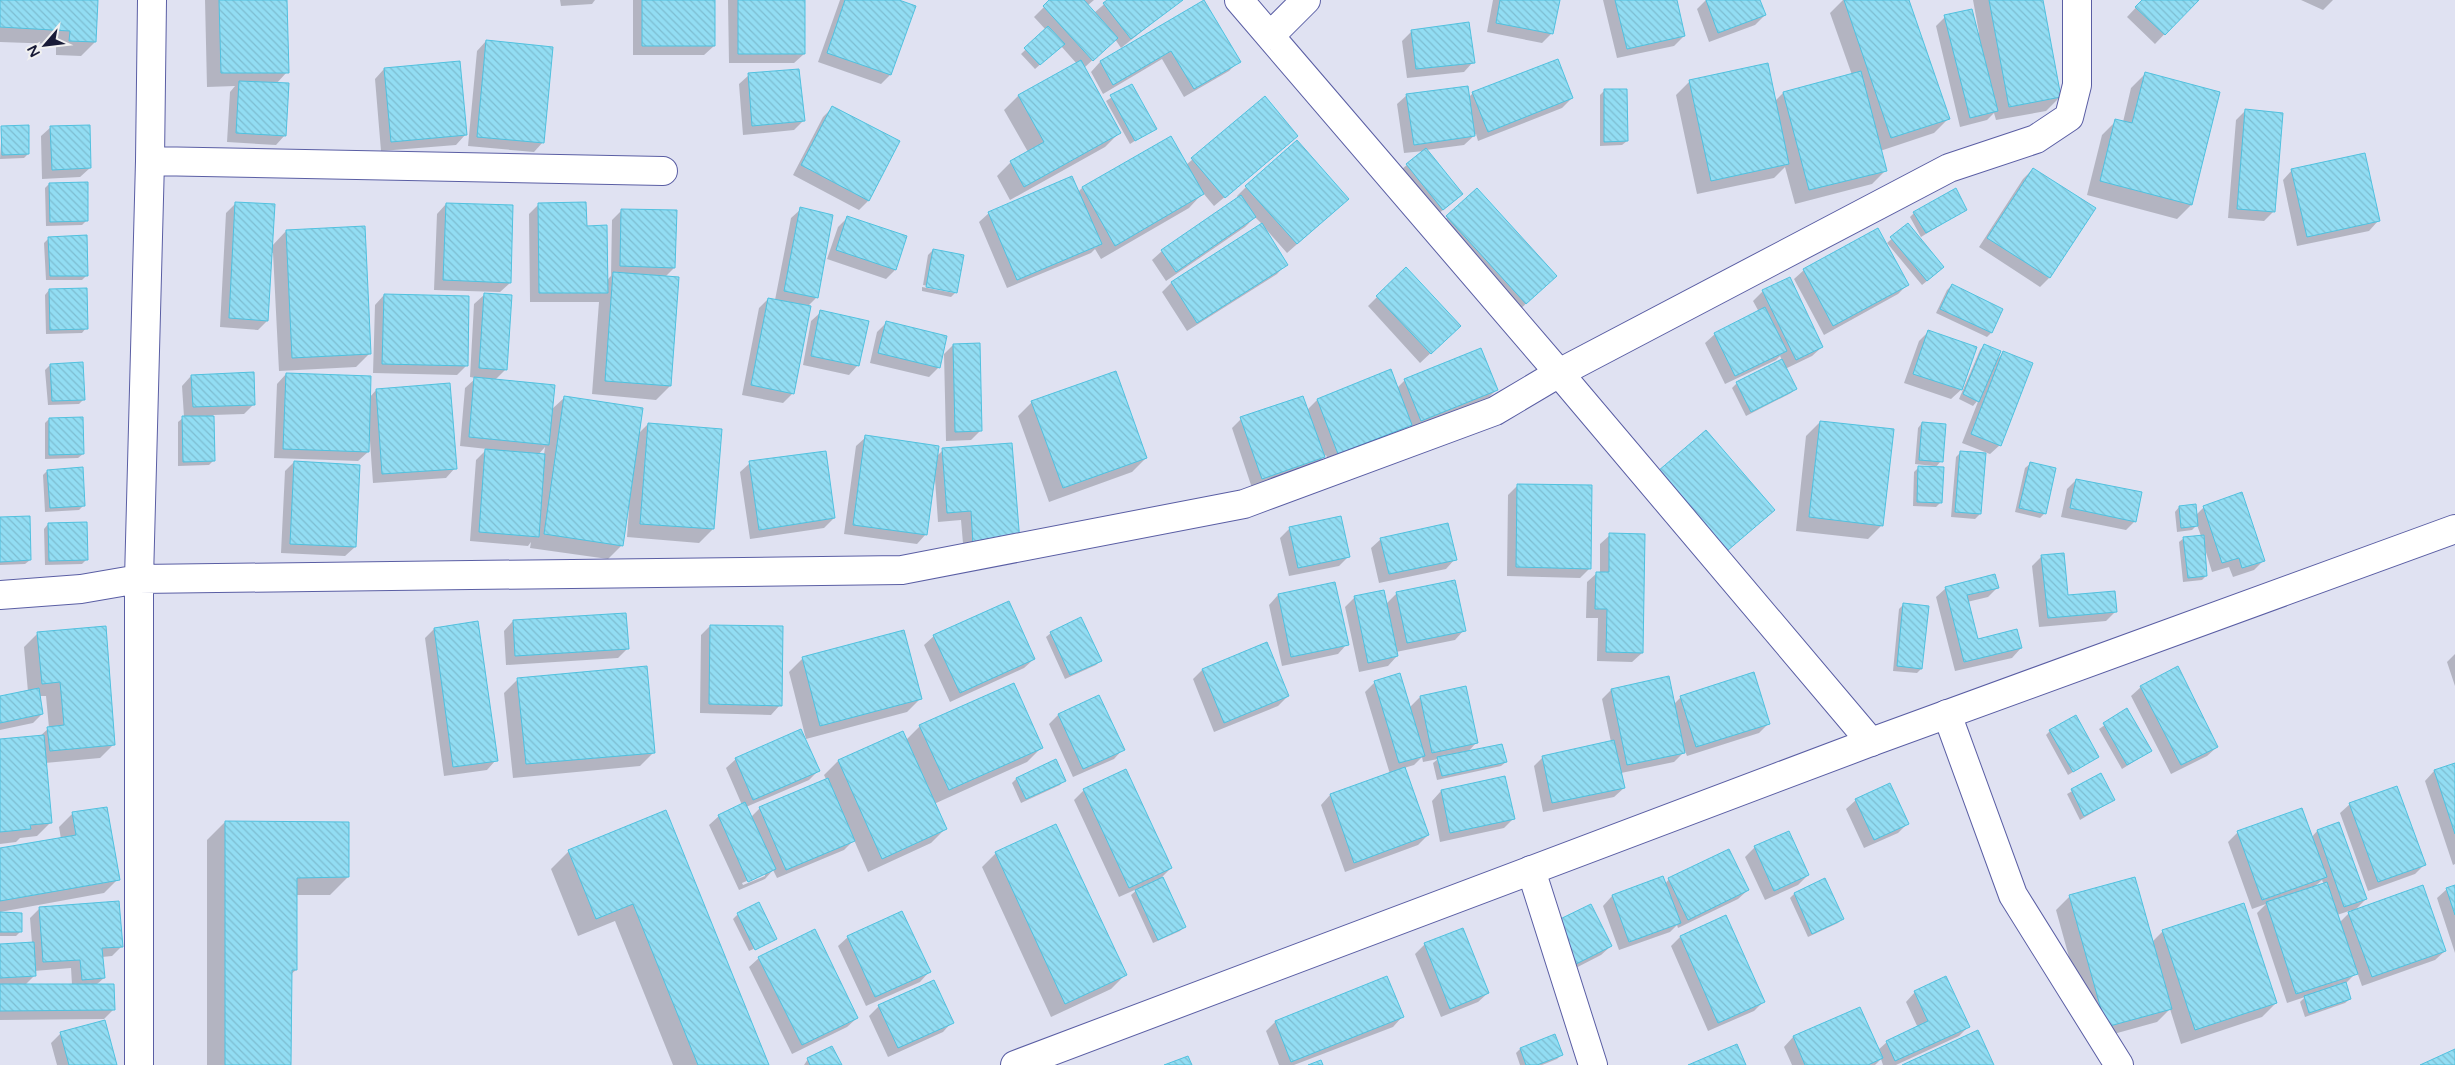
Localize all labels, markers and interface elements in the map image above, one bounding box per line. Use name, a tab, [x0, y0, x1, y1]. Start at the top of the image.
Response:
north arrow	[20, 20, 70, 70]
text: N	[24, 42, 44, 60]

